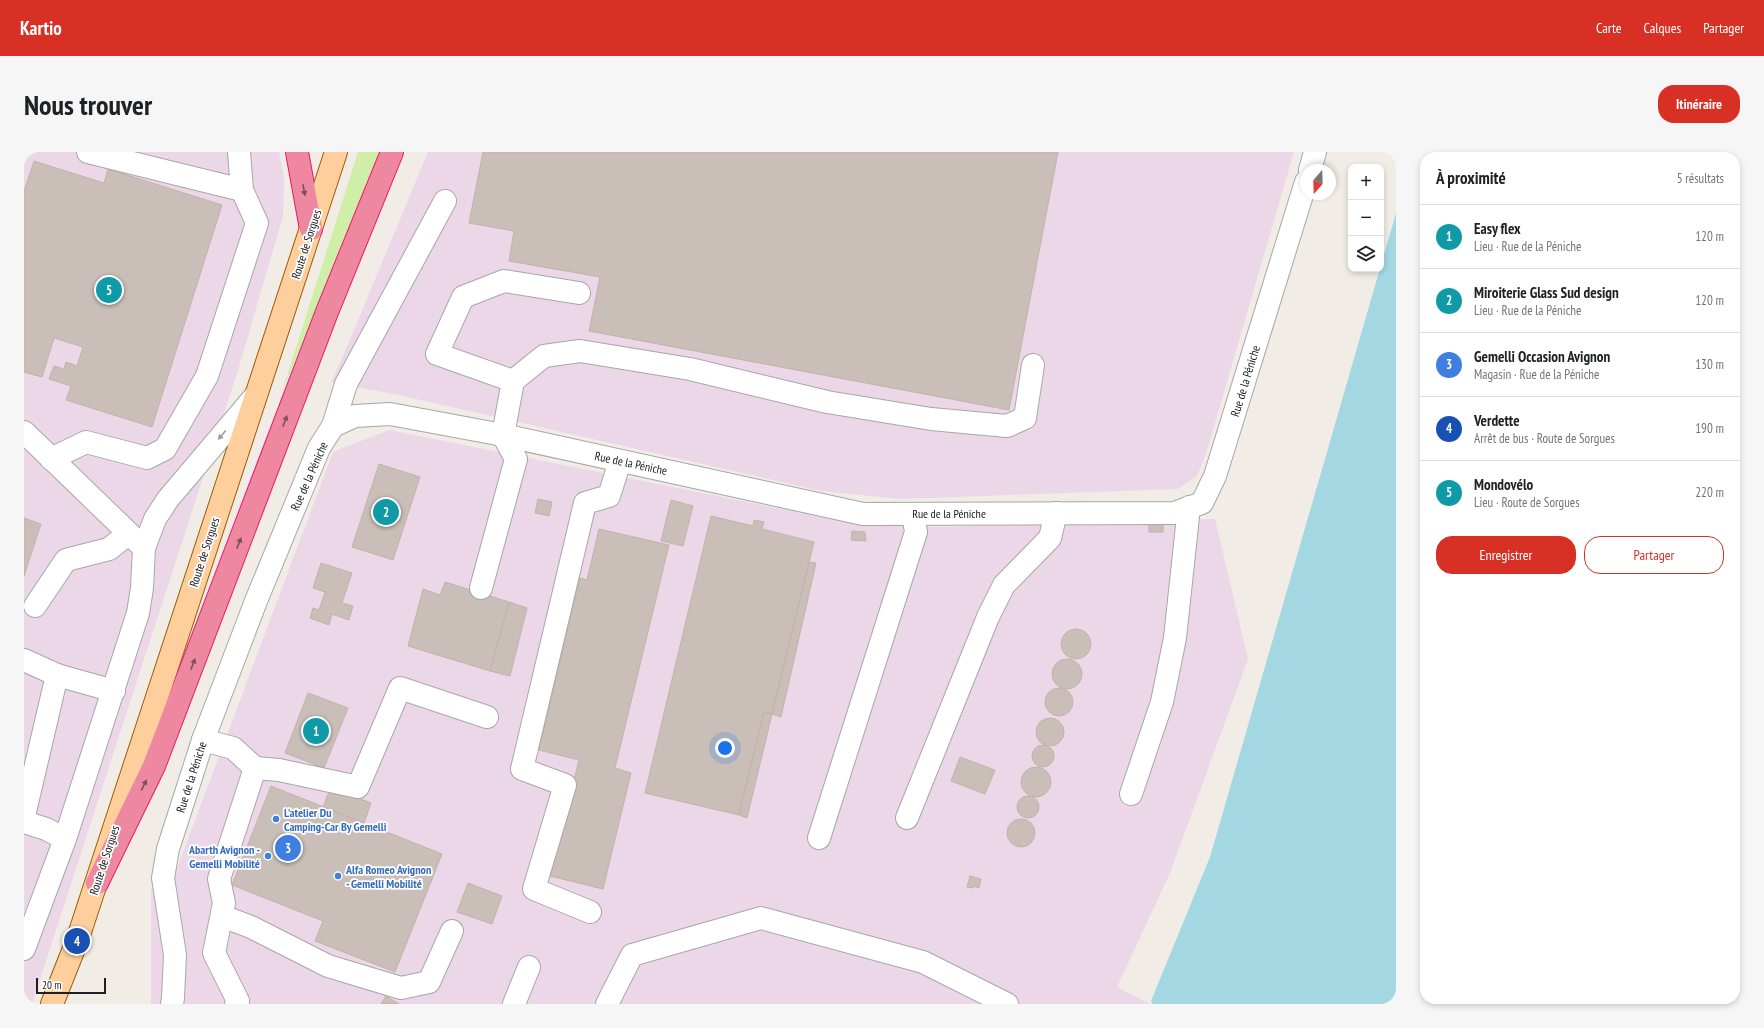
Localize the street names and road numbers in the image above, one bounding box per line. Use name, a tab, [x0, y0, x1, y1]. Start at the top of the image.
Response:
street label: Route de Sorgues	[288, 207, 324, 281]
street label: Rue de la Péniche	[1227, 344, 1263, 418]
street label: Rue de la Péniche	[287, 439, 331, 513]
street label: Rue de la Péniche	[593, 448, 669, 478]
street label: Rue de la Péniche	[912, 506, 986, 521]
street label: Route de Sorgues	[186, 515, 222, 589]
street label: Rue de la Péniche	[172, 740, 210, 814]
street label: Route de Sorgues	[86, 823, 122, 897]

